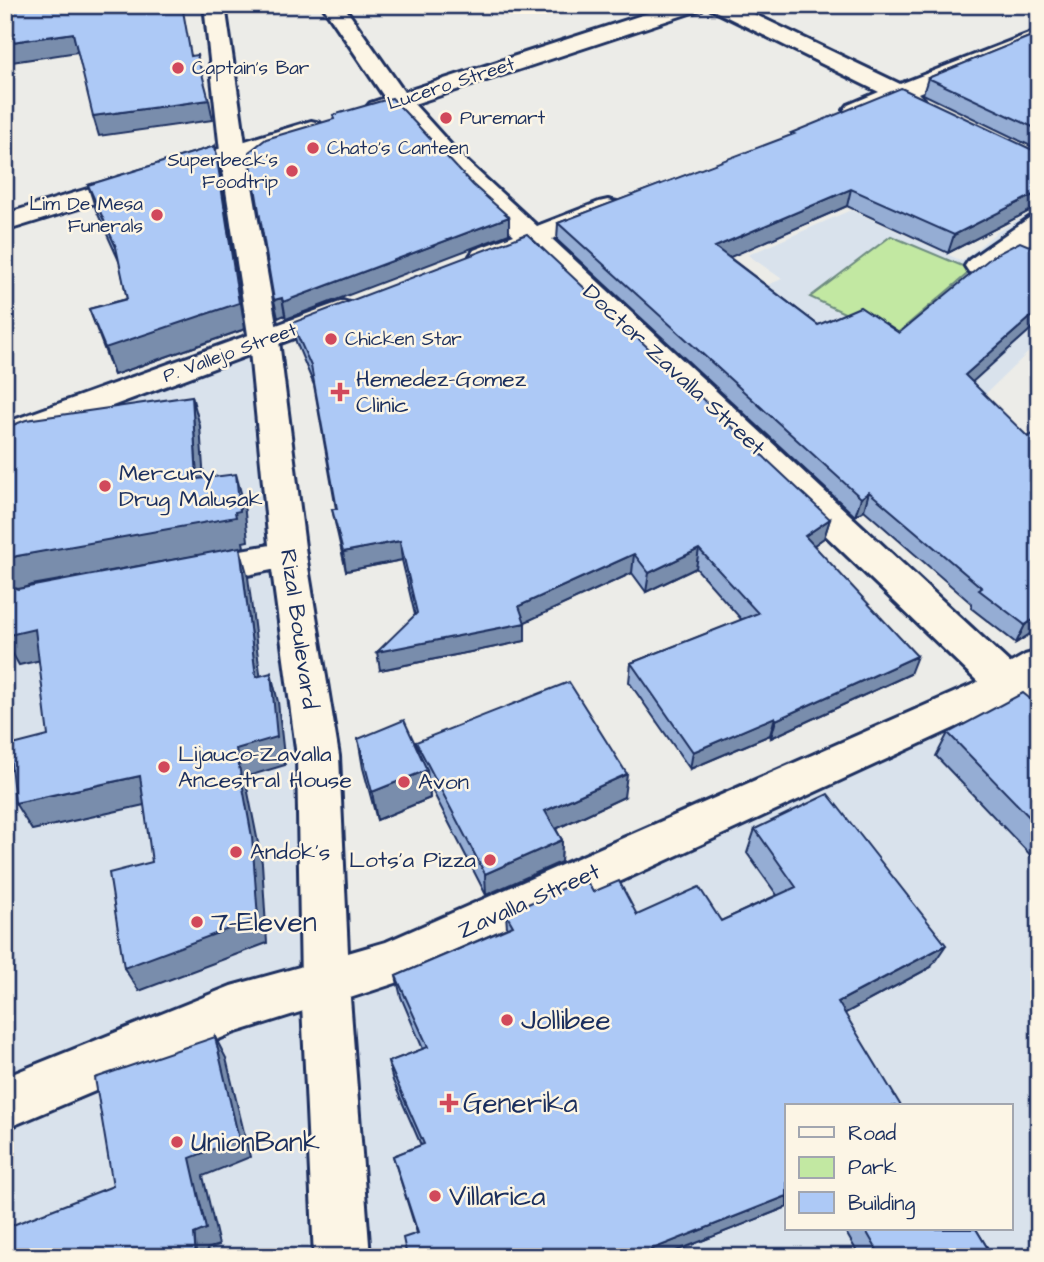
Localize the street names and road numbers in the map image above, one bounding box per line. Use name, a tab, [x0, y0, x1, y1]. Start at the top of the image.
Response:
street label: Lucero Street	[384, 51, 518, 117]
street label: Doctor Zavalla Street	[576, 277, 773, 464]
street label: P. Vallejo Street	[159, 316, 301, 390]
street label: Rizal Boulevard	[272, 547, 326, 711]
street label: Zavalla Street	[453, 855, 606, 947]

